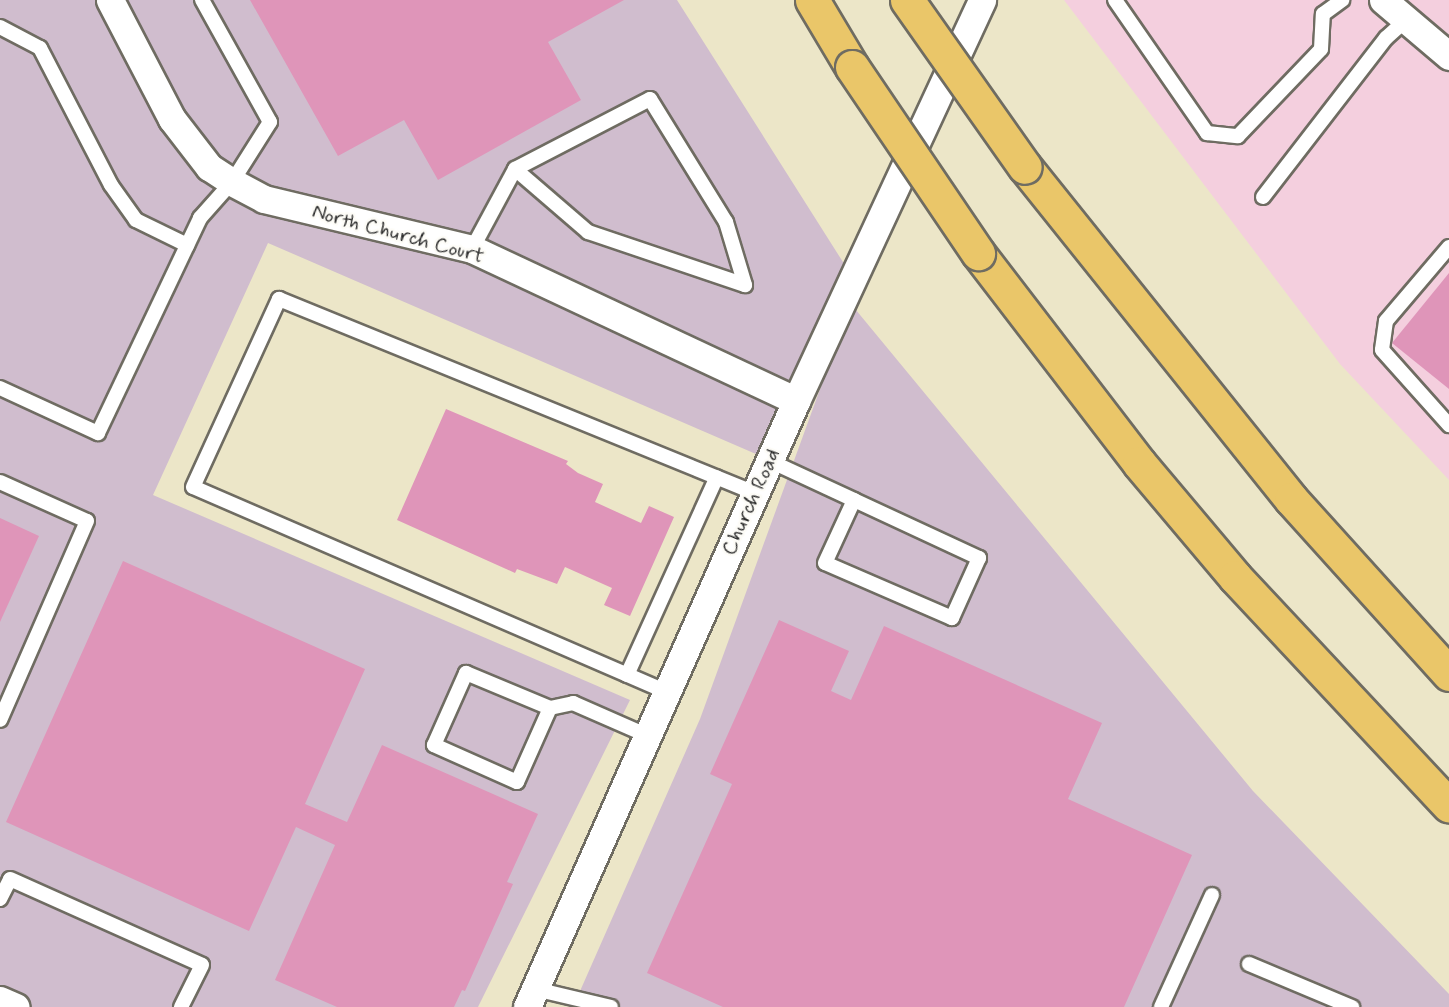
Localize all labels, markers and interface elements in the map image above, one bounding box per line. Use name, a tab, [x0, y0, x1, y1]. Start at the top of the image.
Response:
street label: North Church Court	[309, 199, 487, 269]
street label: Church Road	[716, 445, 786, 559]

